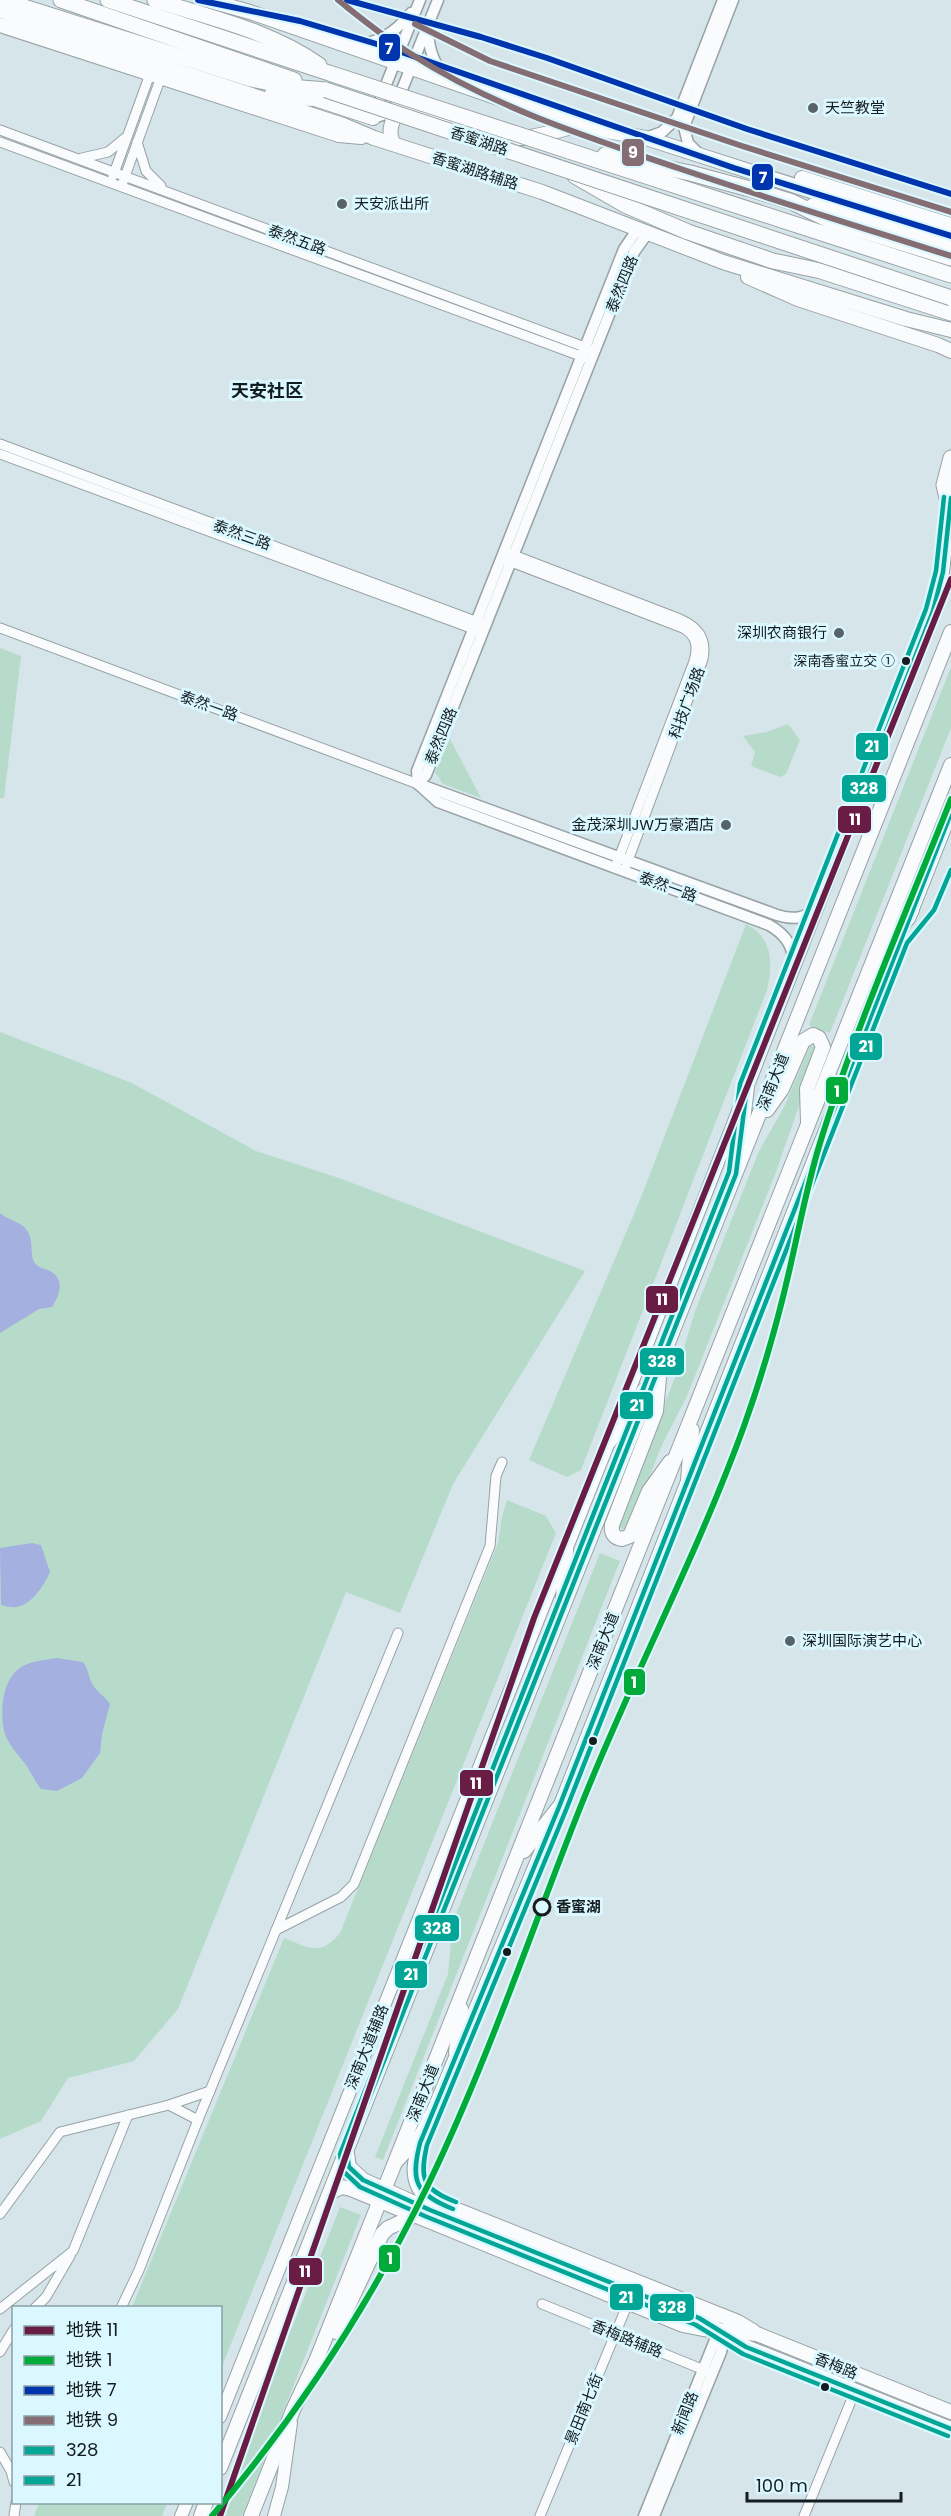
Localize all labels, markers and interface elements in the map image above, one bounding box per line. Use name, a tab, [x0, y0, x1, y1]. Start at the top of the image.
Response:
line badge: 7	[378, 33, 401, 62]
text: 7	[385, 37, 394, 60]
place label: 天竺教堂	[825, 97, 885, 118]
marker: 天竺教堂	[806, 101, 820, 115]
street label: 香蜜湖路	[447, 121, 511, 160]
line badge: 9	[621, 138, 645, 167]
text: 9	[628, 141, 638, 164]
street label: 香蜜湖路辅路	[429, 147, 521, 194]
line badge: 7	[751, 163, 774, 191]
text: 7	[759, 166, 768, 189]
place label: 天安派出所	[354, 193, 429, 214]
marker: 天安派出所	[335, 197, 349, 211]
street label: 泰然五路	[265, 219, 329, 260]
street label: 泰然四路	[601, 252, 643, 316]
district label: 天安社区	[231, 378, 303, 403]
street label: 泰然三路	[210, 514, 274, 555]
place label: 深圳农商银行	[737, 622, 827, 643]
marker: 深圳农商银行	[832, 626, 846, 640]
place label: 深南香蜜立交 ①	[793, 651, 895, 671]
marker: 深南香蜜立交 ①	[900, 655, 912, 667]
street label: 科技广场路	[664, 664, 709, 742]
street label: 泰然一路	[177, 685, 241, 726]
street label: 泰然四路	[420, 704, 462, 768]
line badge: 21	[855, 732, 889, 761]
text: 21	[864, 735, 880, 758]
line badge: 328	[841, 774, 887, 803]
text: 328	[849, 777, 879, 800]
line badge: 11	[837, 805, 872, 834]
text: 11	[849, 808, 861, 831]
place label: 金茂深圳JW万豪酒店	[571, 814, 714, 835]
marker: 金茂深圳JW万豪酒店	[719, 818, 733, 832]
street label: 泰然一路	[636, 866, 700, 907]
line badge: 21	[849, 1032, 883, 1061]
text: 21	[858, 1035, 874, 1058]
street label: 深南大道	[752, 1050, 794, 1114]
line badge: 1	[825, 1076, 849, 1105]
text: 1	[834, 1080, 840, 1103]
line badge: 11	[645, 1285, 679, 1314]
text: 11	[656, 1288, 668, 1311]
line badge: 328	[639, 1347, 685, 1376]
text: 328	[647, 1350, 677, 1373]
line badge: 21	[619, 1391, 654, 1420]
text: 21	[629, 1394, 645, 1417]
street label: 深南大道	[582, 1609, 624, 1673]
place label: 深圳国际演艺中心	[802, 1630, 922, 1651]
marker: 深圳国际演艺中心	[783, 1634, 797, 1648]
line badge: 1	[623, 1668, 646, 1696]
text: 1	[631, 1671, 637, 1694]
unlabelled marker	[587, 1735, 599, 1747]
line badge: 11	[459, 1769, 494, 1797]
text: 11	[470, 1772, 482, 1795]
place label: 香蜜湖	[556, 1896, 601, 1917]
marker: 香蜜湖	[533, 1898, 551, 1916]
line badge: 328	[414, 1914, 460, 1942]
text: 328	[422, 1917, 452, 1940]
unlabelled marker	[501, 1946, 513, 1958]
line badge: 21	[394, 1960, 428, 1989]
text: 21	[403, 1963, 419, 1986]
street label: 深南大道辅路	[340, 2001, 393, 2092]
street label: 深南大道	[402, 2061, 444, 2125]
line badge: 1	[378, 2244, 401, 2273]
text: 1	[387, 2247, 393, 2270]
line badge: 11	[288, 2257, 323, 2286]
text: 11	[299, 2260, 311, 2283]
line badge: 21	[609, 2283, 644, 2311]
text: 21	[618, 2286, 634, 2309]
line badge: 328	[649, 2293, 695, 2322]
text: 328	[657, 2296, 687, 2319]
legend	[12, 2306, 222, 2504]
street label: 香梅路辅路	[588, 2315, 666, 2362]
text: 地铁 11	[66, 2317, 118, 2342]
text: 地铁 1	[66, 2347, 113, 2372]
street label: 香梅路	[811, 2347, 861, 2384]
street label: 景田南七街	[560, 2370, 607, 2448]
text: 地铁 7	[66, 2377, 117, 2402]
unlabelled marker	[819, 2381, 831, 2393]
street label: 新闻路	[666, 2388, 703, 2438]
text: 地铁 9	[66, 2407, 118, 2432]
text: 328	[66, 2437, 98, 2462]
scale bar	[747, 2465, 902, 2503]
text: 21	[66, 2467, 82, 2492]
text: 100 m	[756, 2473, 808, 2498]

